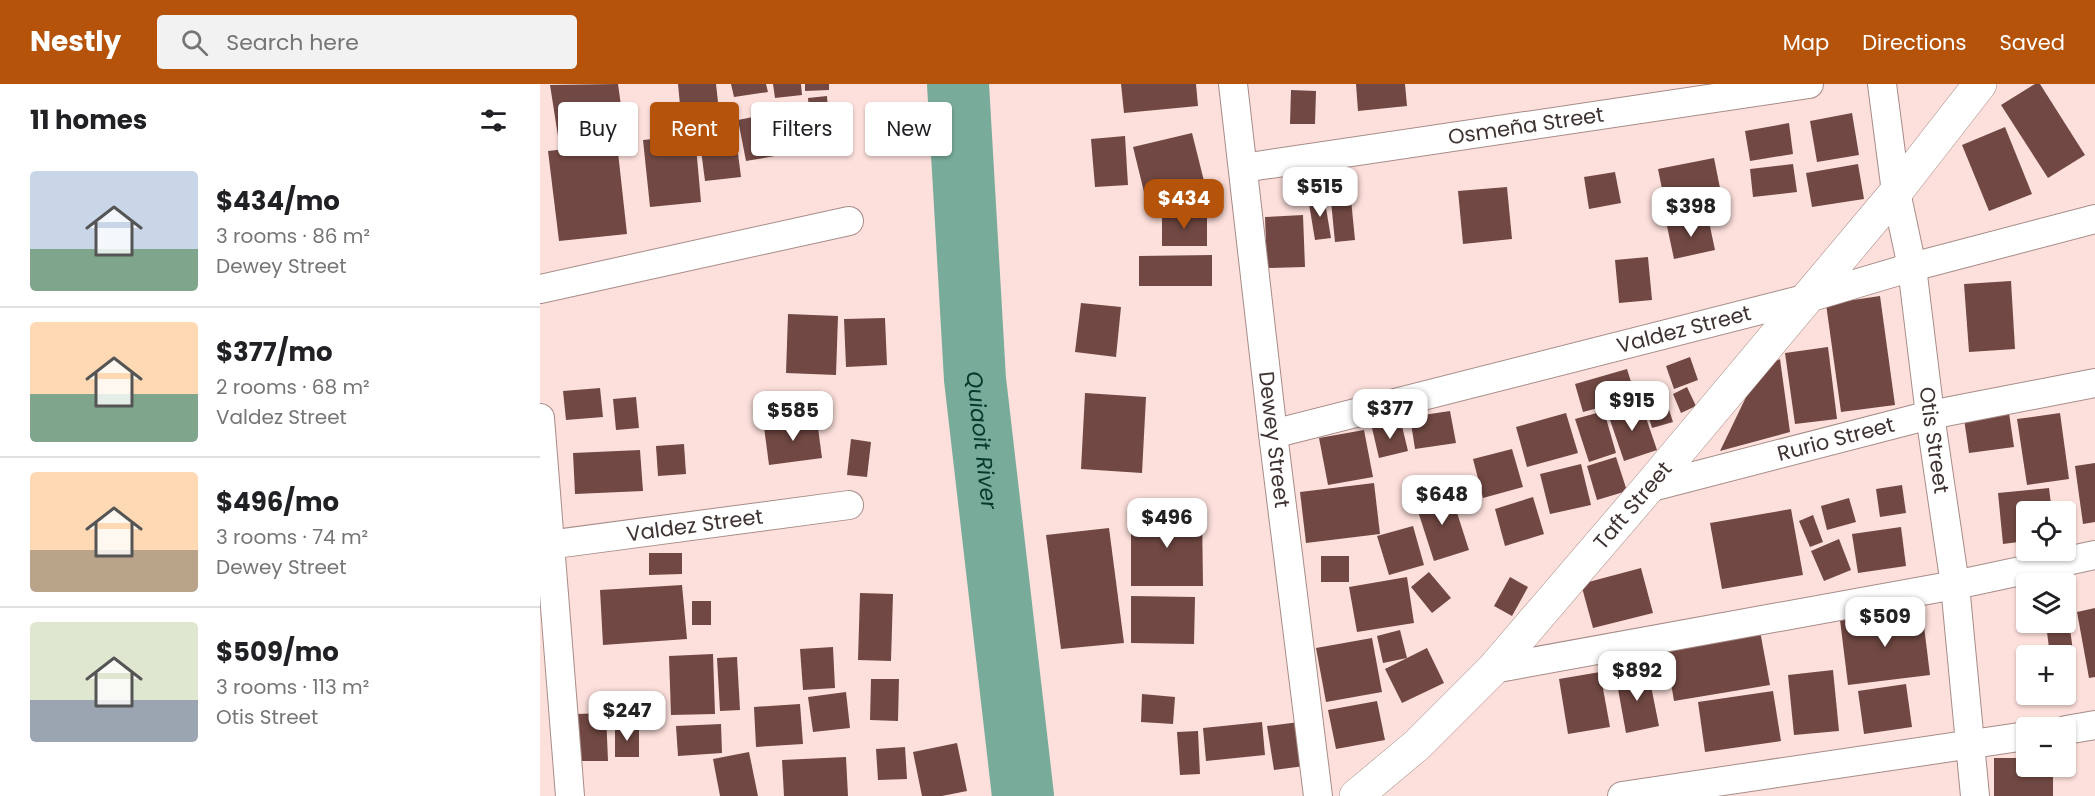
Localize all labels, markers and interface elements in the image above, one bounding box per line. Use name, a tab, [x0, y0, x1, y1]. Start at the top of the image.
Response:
search box	[157, 15, 577, 69]
text: Nestly	[30, 22, 121, 61]
icon: search	[178, 26, 211, 59]
text: Search here	[226, 27, 359, 58]
text: Map	[1783, 28, 1829, 57]
text: Directions	[1862, 28, 1966, 57]
text: Saved	[1999, 28, 2065, 57]
street label: Osmeña Street	[1446, 100, 1606, 151]
text: 11 homes	[30, 102, 147, 138]
chip: Buy	[558, 102, 638, 156]
chip: Rent	[650, 102, 739, 156]
chip: Filters	[751, 102, 853, 156]
chip: New	[865, 102, 952, 156]
icon: filters	[477, 104, 510, 137]
pin: $515	[1284, 167, 1356, 218]
text: $515	[1297, 172, 1343, 200]
pin: $434	[1148, 179, 1220, 230]
text: $434/mo	[216, 183, 340, 219]
text: $434	[1158, 184, 1210, 212]
pin: $398	[1655, 187, 1727, 238]
text: $398	[1666, 192, 1716, 220]
icon: home	[78, 195, 150, 267]
text: 3 rooms · 86 m²	[216, 222, 370, 250]
text: Dewey Street	[216, 252, 347, 280]
street label: Valdez Street	[1614, 298, 1754, 360]
text: $377/mo	[216, 334, 333, 370]
icon: home	[78, 346, 150, 418]
water label: Quiaoit River	[958, 369, 1005, 512]
street label: Dewey Street	[1252, 370, 1297, 509]
text: 2 rooms · 68 m²	[216, 373, 370, 401]
pin: $915	[1596, 381, 1668, 432]
street label: Otis Street	[1913, 385, 1956, 495]
text: $915	[1609, 386, 1655, 414]
pin: $377	[1354, 389, 1426, 440]
pin: $585	[757, 391, 829, 442]
text: $377	[1367, 394, 1413, 422]
text: $585	[767, 396, 819, 424]
text: Valdez Street	[216, 403, 347, 431]
street label: Rurio Street	[1774, 410, 1897, 468]
street label: Taft Street	[1587, 455, 1678, 556]
pin: $648	[1406, 475, 1478, 526]
text: $648	[1416, 480, 1468, 508]
text: $496/mo	[216, 484, 339, 520]
icon: home	[78, 496, 150, 568]
pin: $496	[1131, 498, 1203, 549]
map controls	[2016, 501, 2076, 777]
button: locate	[2016, 501, 2076, 561]
street label: Valdez Street	[625, 502, 765, 548]
text: $496	[1141, 503, 1193, 531]
text: 3 rooms · 74 m²	[216, 523, 368, 551]
text: Dewey Street	[216, 553, 347, 581]
button: layers	[2016, 573, 2076, 633]
pin: $509	[1849, 597, 1921, 648]
text: $509	[1859, 602, 1911, 630]
text: $509/mo	[216, 634, 339, 670]
button: +	[2016, 645, 2076, 705]
icon: home	[78, 646, 150, 718]
pin: $892	[1601, 651, 1673, 702]
text: $892	[1612, 656, 1662, 684]
text: 3 rooms · 113 m²	[216, 673, 369, 701]
pin: $247	[591, 691, 663, 742]
text: $247	[603, 696, 651, 724]
text: Otis Street	[216, 703, 318, 731]
button: −	[2016, 717, 2076, 777]

